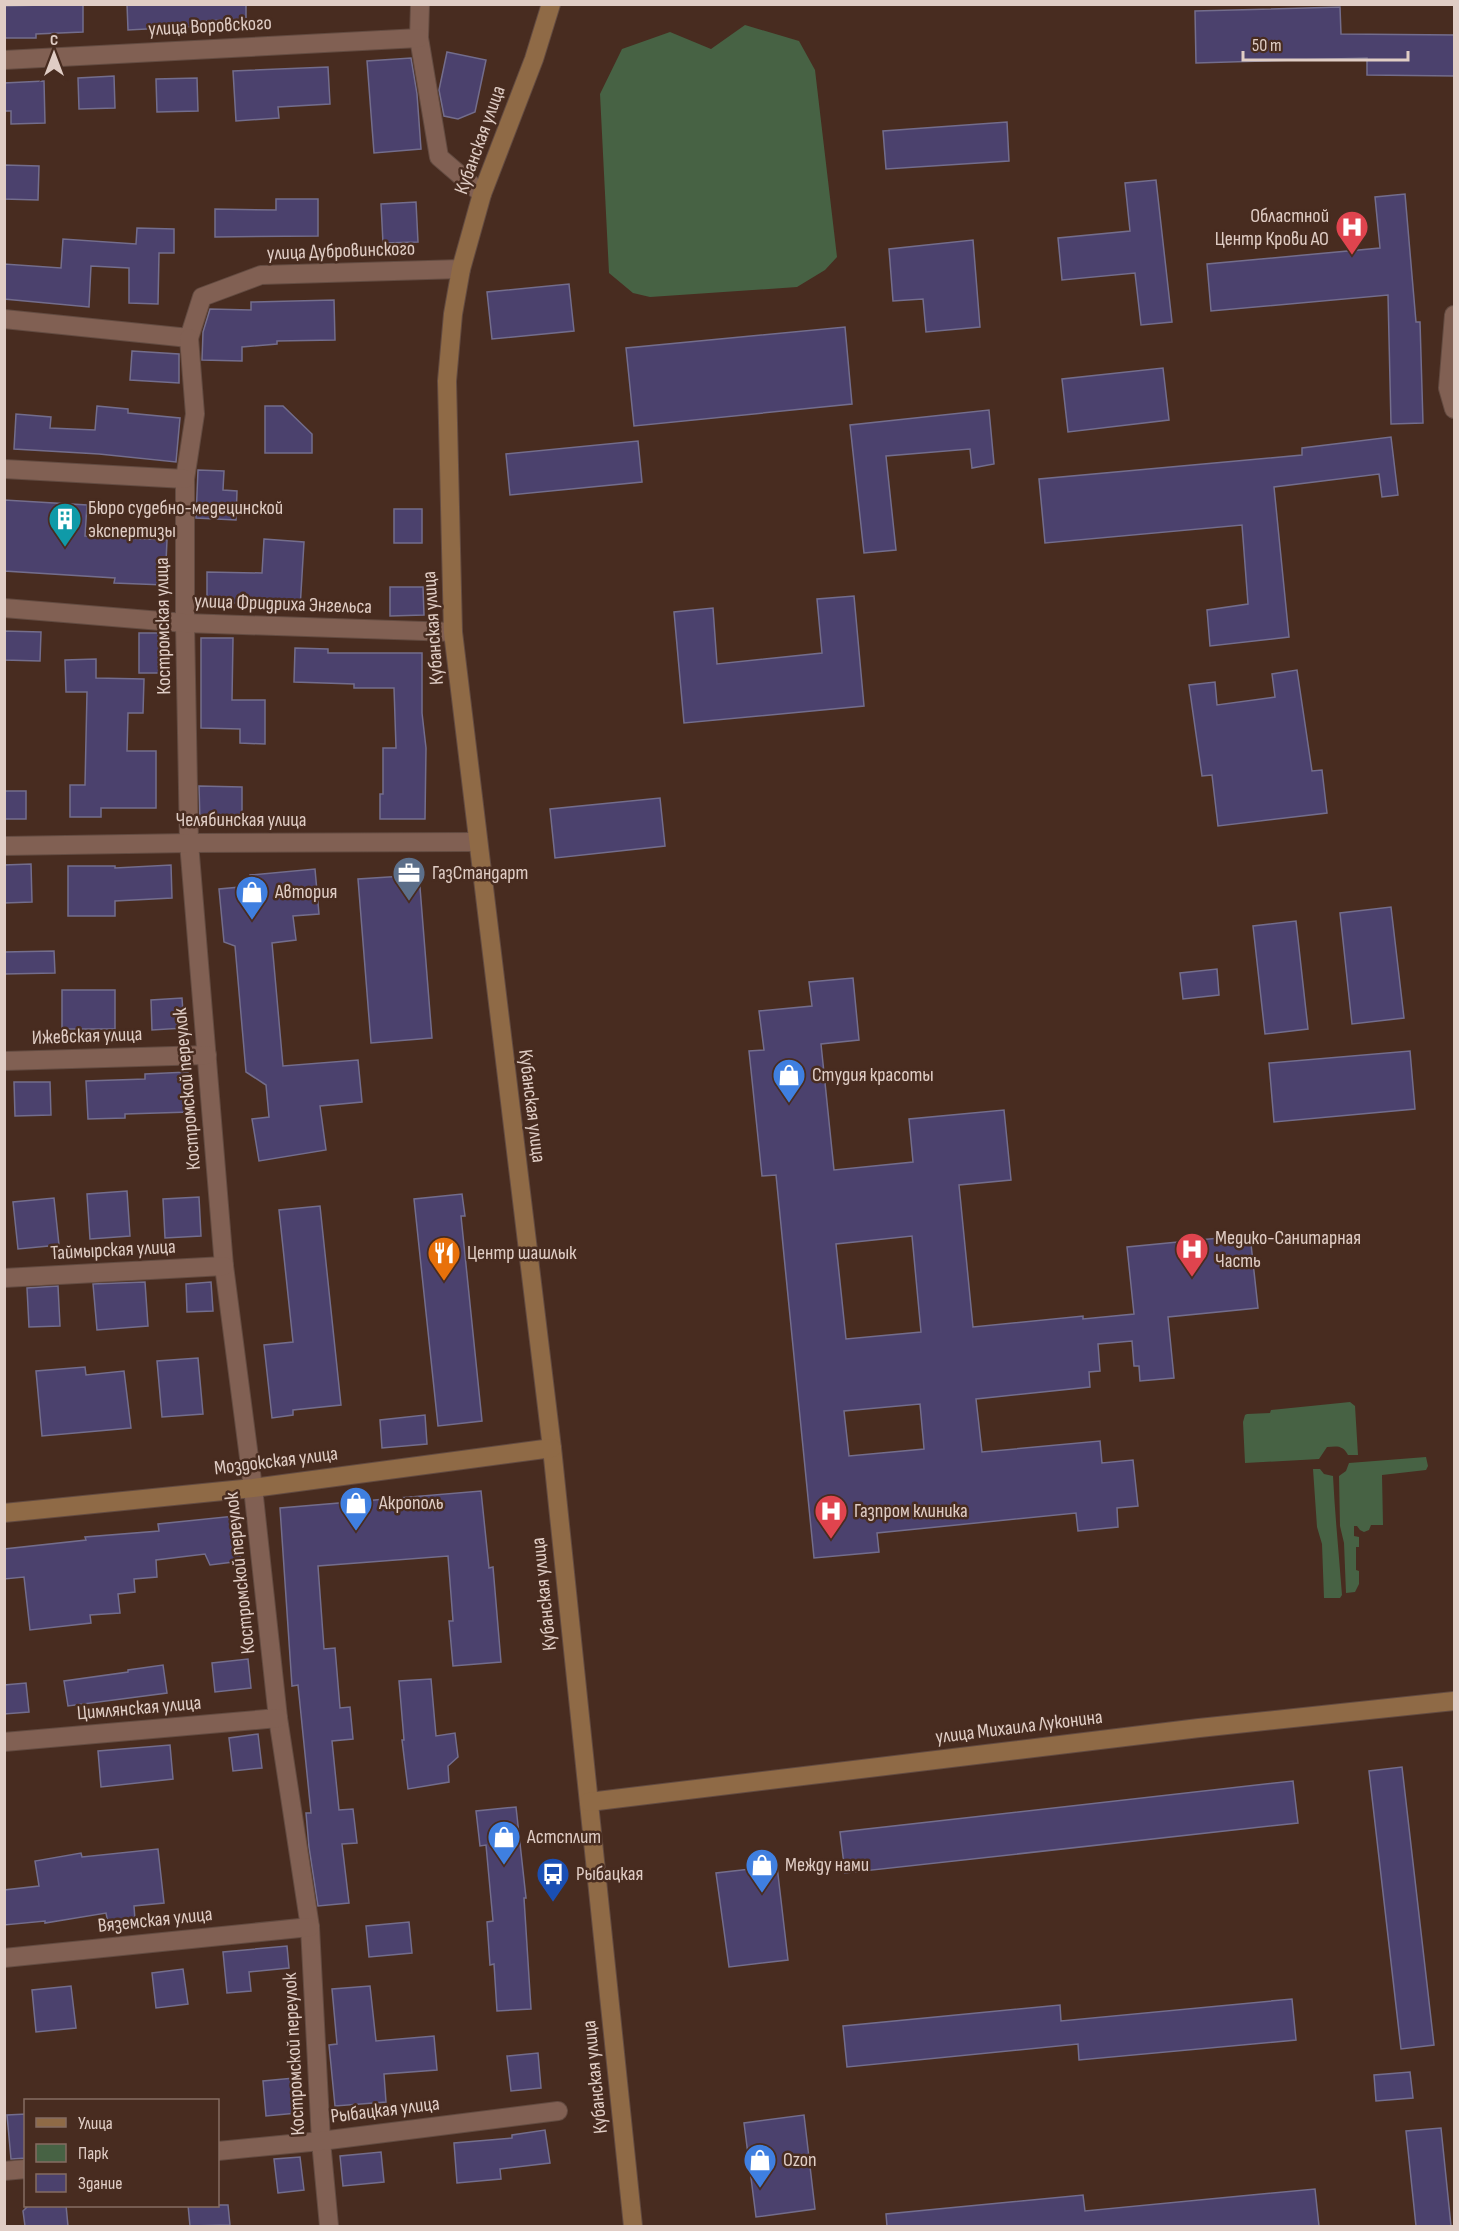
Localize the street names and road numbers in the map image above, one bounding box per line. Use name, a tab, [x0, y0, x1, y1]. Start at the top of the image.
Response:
street label: улица Воровского	[148, 11, 272, 41]
street label: Кубанская улица	[449, 82, 511, 198]
street label: улица Дубровинского	[266, 236, 416, 266]
street label: Костромская улица	[150, 557, 176, 695]
street label: Кубанская улица	[417, 570, 449, 686]
street label: улица Фридриха Энгельса	[194, 589, 372, 619]
street label: Челябинская улица	[176, 808, 306, 832]
street label: Костромской переулок	[168, 1006, 206, 1171]
street label: Ижевская улица	[31, 1022, 143, 1050]
street label: Кубанская улица	[513, 1048, 551, 1164]
street label: Таймырская улица	[50, 1235, 176, 1265]
street label: Моздокская улица	[213, 1442, 339, 1480]
street label: Костромской переулок	[220, 1490, 260, 1655]
street label: Кубанская улица	[526, 1536, 562, 1652]
street label: Цимлянская улица	[76, 1691, 202, 1725]
street label: улица Михаила Луконина	[934, 1705, 1104, 1749]
street label: Вяземская улица	[97, 1902, 213, 1938]
street label: Костромской переулок	[278, 1972, 310, 2136]
street label: Кубанская улица	[577, 2019, 613, 2135]
street label: Рыбацкая улица	[329, 2091, 441, 2129]

